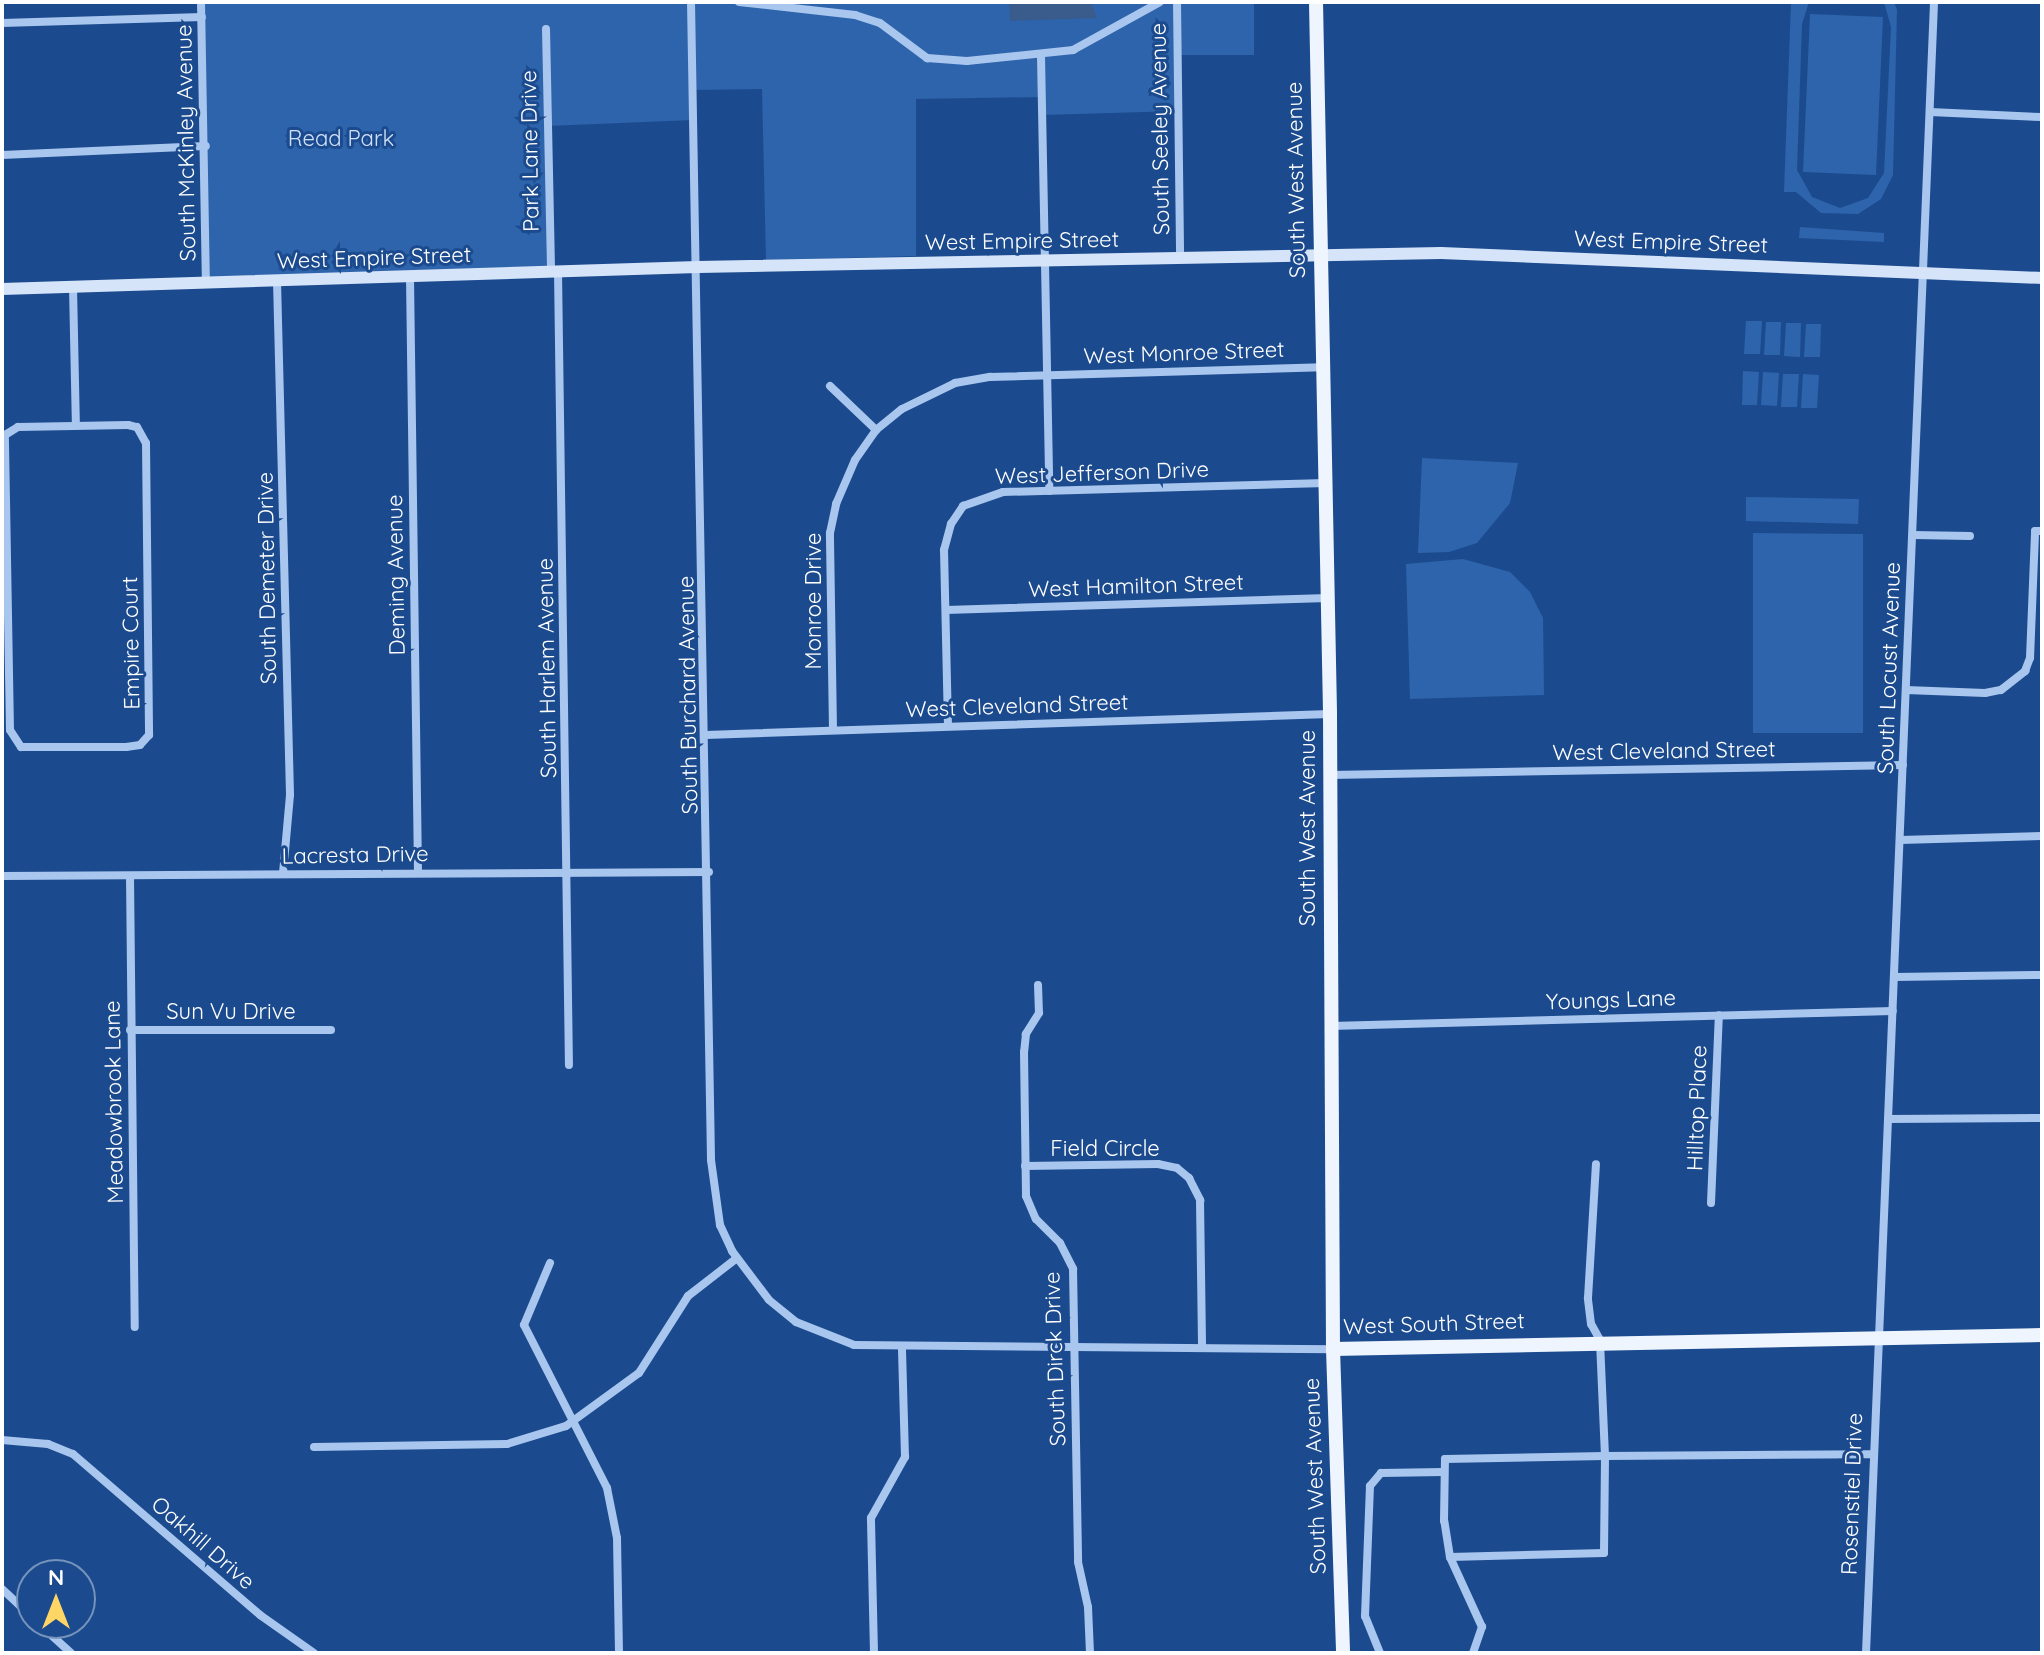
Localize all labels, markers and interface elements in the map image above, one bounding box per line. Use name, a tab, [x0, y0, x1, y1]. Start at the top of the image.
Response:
street label: South Seeley Avenue	[1145, 23, 1175, 235]
street label: South McKinley Avenue	[171, 24, 201, 262]
street label: Park Lane Drive	[515, 70, 545, 232]
street label: South West Avenue	[1281, 82, 1311, 278]
park label: Read Park	[288, 126, 394, 152]
street label: West Empire Street	[1573, 225, 1769, 259]
street label: West Empire Street	[925, 226, 1119, 256]
street label: West Empire Street	[276, 241, 472, 275]
street label: West Monroe Street	[1083, 336, 1285, 370]
street label: West Jefferson Drive	[995, 456, 1209, 490]
street label: South Demeter Drive	[252, 472, 282, 684]
street label: Deming Avenue	[381, 494, 411, 656]
street label: Monroe Drive	[801, 533, 827, 669]
street label: South Harlem Avenue	[532, 558, 562, 778]
street label: South Locust Avenue	[1872, 562, 1906, 774]
street label: West Hamilton Street	[1028, 569, 1244, 603]
street label: South Burchard Avenue	[673, 575, 703, 815]
street label: Empire Court	[117, 576, 145, 710]
street label: West Cleveland Street	[905, 689, 1129, 723]
street label: South West Avenue	[1295, 730, 1321, 926]
street label: West Cleveland Street	[1552, 736, 1776, 766]
street label: Lacresta Drive	[281, 841, 429, 869]
street label: Youngs Lane	[1546, 985, 1676, 1015]
street label: Sun Vu Drive	[166, 999, 296, 1025]
street label: Meadowbrook Lane	[99, 1000, 129, 1204]
street label: Hilltop Place	[1682, 1045, 1712, 1171]
street label: Field Circle	[1050, 1136, 1160, 1162]
street label: South Dirck Drive	[1039, 1271, 1071, 1447]
street label: West South Street	[1343, 1308, 1525, 1340]
street label: South West Avenue	[1298, 1377, 1332, 1575]
street label: Rosenstiel Drive	[1836, 1412, 1868, 1576]
street label: Oakhill Drive	[146, 1491, 260, 1595]
north arrow	[16, 1559, 96, 1639]
text: N	[48, 1563, 64, 1591]

